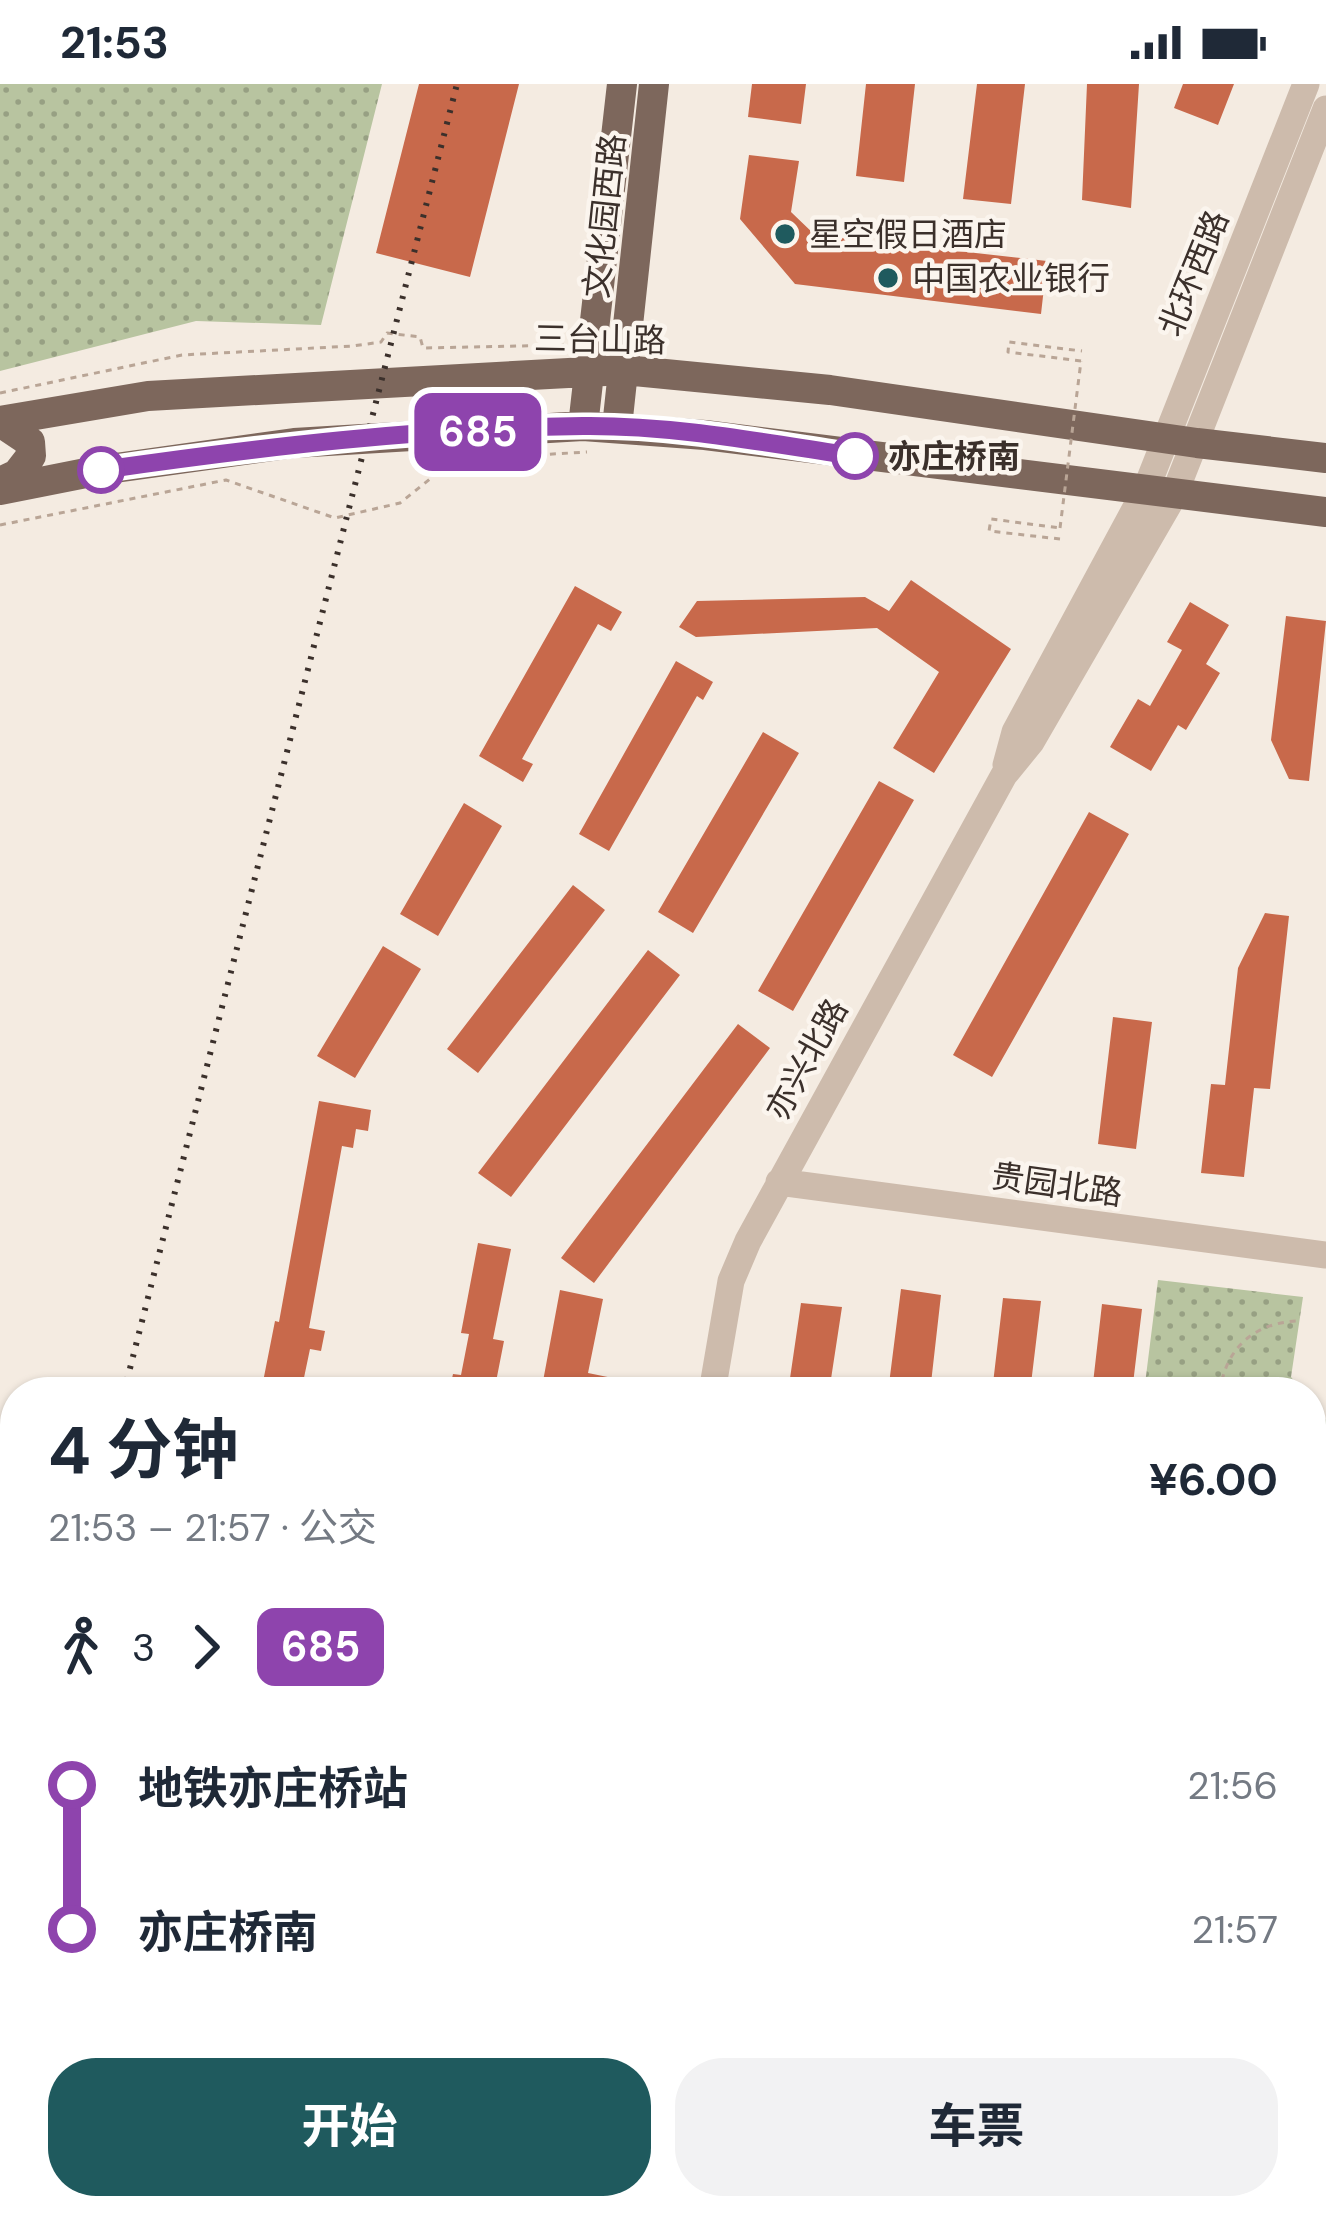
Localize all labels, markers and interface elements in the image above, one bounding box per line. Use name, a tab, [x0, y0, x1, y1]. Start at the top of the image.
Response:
text: 21:53	[60, 13, 169, 72]
street label: 文化园西路	[574, 132, 635, 300]
street label: 北环西路	[1149, 204, 1238, 342]
place label: 星空假日酒店	[809, 213, 1007, 256]
marker: 星空假日酒店	[772, 221, 798, 247]
place label: 中国农业银行	[912, 257, 1110, 300]
marker: 中国农业银行	[875, 265, 901, 291]
street label: 三台山路	[534, 317, 666, 362]
line badge: 685	[409, 393, 547, 471]
text: 685	[438, 404, 518, 459]
marker: 亦庄桥南	[833, 434, 877, 478]
place label: 亦庄桥南	[888, 435, 1020, 478]
unlabelled marker	[79, 448, 123, 492]
street label: 亦兴北路	[756, 991, 857, 1127]
street label: 贵园北路	[989, 1154, 1125, 1215]
text: 4 分钟	[48, 1408, 238, 1493]
text: ¥6.00	[1149, 1450, 1278, 1509]
text: 21:53 – 21:57 · 公交	[48, 1502, 377, 1553]
icon: walk	[48, 1614, 114, 1680]
icon: forward	[173, 1614, 239, 1680]
text: 685	[281, 1619, 360, 1674]
text: 3	[132, 1622, 155, 1673]
text: 地铁亦庄桥站	[138, 1759, 408, 1818]
text: 21:56	[1187, 1760, 1278, 1811]
text: 亦庄桥南	[138, 1903, 318, 1962]
text: 21:57	[1192, 1904, 1278, 1955]
button: 开始	[48, 2058, 651, 2196]
button: 车票	[675, 2058, 1278, 2196]

